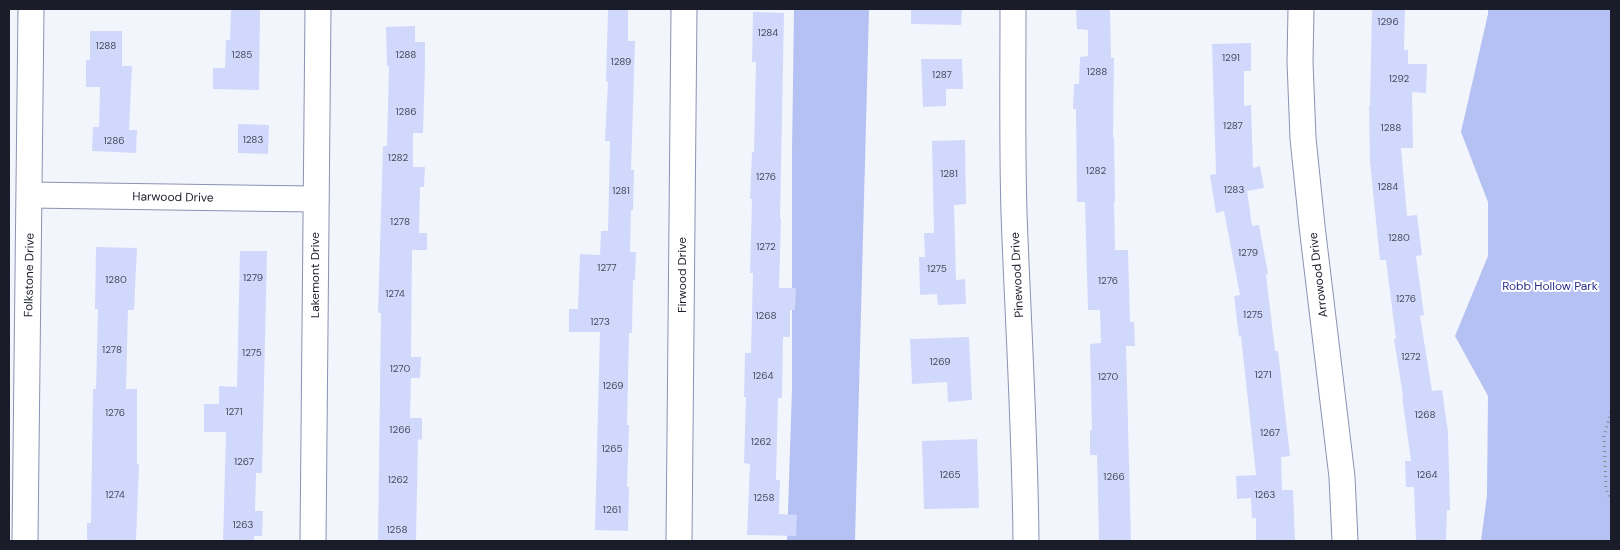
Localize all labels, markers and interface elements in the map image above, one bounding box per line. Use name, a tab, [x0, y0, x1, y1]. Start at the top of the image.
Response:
house number: 1296	[1377, 15, 1399, 28]
house number: 1284	[758, 26, 778, 39]
house number: 1288	[96, 39, 116, 52]
house number: 1285	[232, 48, 252, 61]
house number: 1288	[396, 48, 416, 61]
house number: 1291	[1222, 51, 1240, 64]
house number: 1289	[611, 55, 631, 68]
house number: 1288	[1087, 65, 1107, 78]
house number: 1287	[932, 68, 952, 81]
house number: 1292	[1389, 72, 1410, 85]
house number: 1286	[395, 105, 417, 118]
house number: 1287	[1223, 119, 1243, 132]
house number: 1288	[1381, 121, 1401, 134]
house number: 1283	[243, 133, 263, 146]
house number: 1286	[103, 134, 125, 147]
house number: 1282	[388, 151, 408, 164]
house number: 1282	[1086, 164, 1106, 177]
house number: 1281	[940, 167, 958, 180]
house number: 1276	[756, 170, 776, 183]
house number: 1284	[1378, 180, 1398, 193]
house number: 1283	[1224, 183, 1244, 196]
house number: 1281	[612, 184, 630, 197]
street label: Harwood Drive	[132, 188, 214, 206]
house number: 1278	[390, 215, 410, 228]
street label: Arrowood Drive	[1305, 231, 1331, 319]
house number: 1280	[1388, 231, 1410, 244]
street label: Folkstone Drive	[20, 232, 38, 317]
street label: Lakemont Drive	[307, 232, 323, 318]
street label: Pinewood Drive	[1007, 232, 1027, 318]
street label: Firwood Drive	[674, 237, 690, 313]
house number: 1272	[756, 240, 776, 253]
house number: 1279	[1238, 246, 1258, 259]
house number: 1277	[597, 261, 617, 274]
house number: 1275	[927, 262, 947, 275]
house number: 1279	[243, 271, 263, 284]
house number: 1280	[105, 273, 127, 286]
house number: 1276	[1098, 274, 1118, 287]
park label: Robb Hollow Park	[1502, 278, 1598, 294]
house number: 1274	[385, 287, 405, 300]
house number: 1276	[1396, 292, 1416, 305]
house number: 1275	[1243, 308, 1263, 321]
house number: 1268	[755, 309, 777, 322]
house number: 1273	[590, 315, 610, 328]
house number: 1278	[102, 343, 122, 356]
house number: 1275	[242, 346, 262, 359]
house number: 1272	[1401, 350, 1421, 363]
house number: 1269	[929, 355, 951, 368]
house number: 1270	[390, 362, 411, 375]
house number: 1271	[1254, 368, 1272, 381]
house number: 1264	[752, 369, 774, 382]
house number: 1270	[1098, 370, 1119, 383]
house number: 1269	[602, 379, 624, 392]
house number: 1271	[225, 405, 243, 418]
house number: 1276	[105, 406, 125, 419]
house number: 1268	[1414, 408, 1436, 421]
house number: 1266	[389, 423, 411, 436]
house number: 1267	[1260, 426, 1280, 439]
house number: 1262	[751, 435, 772, 448]
house number: 1265	[601, 442, 623, 455]
house number: 1267	[234, 455, 254, 468]
house number: 1265	[939, 468, 961, 481]
house number: 1264	[1416, 468, 1438, 481]
house number: 1266	[1103, 470, 1125, 483]
house number: 1262	[388, 473, 409, 486]
house number: 1274	[105, 488, 125, 501]
house number: 1263	[1254, 488, 1276, 501]
house number: 1258	[753, 491, 775, 504]
house number: 1261	[603, 503, 621, 516]
house number: 1263	[232, 518, 254, 531]
house number: 1258	[386, 523, 408, 536]

